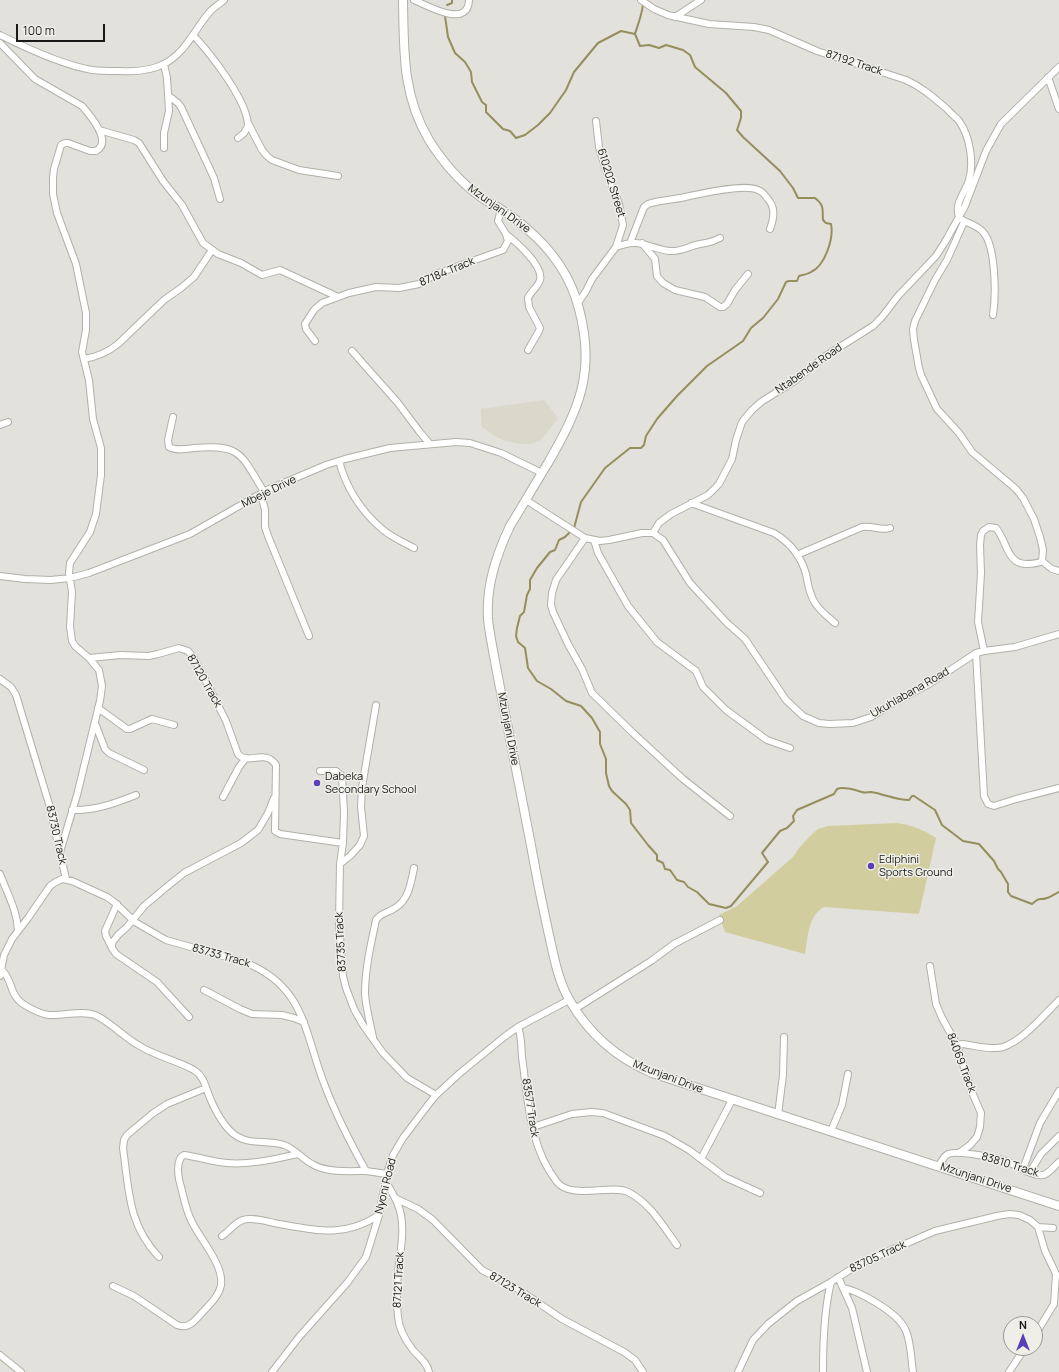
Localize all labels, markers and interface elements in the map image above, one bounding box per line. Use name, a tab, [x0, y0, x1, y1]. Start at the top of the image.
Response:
scale bar	[18, 16, 107, 42]
text: 100 m	[23, 22, 55, 39]
street label: 87192 Track	[824, 48, 884, 78]
street label: 610202 Street	[594, 147, 628, 219]
street label: Mzunjani Drive	[465, 182, 533, 236]
street label: 87184 Track	[417, 254, 477, 290]
street label: Ntabende Road	[773, 341, 845, 397]
street label: Mbeje Drive	[239, 473, 299, 511]
street label: 87120 Track	[184, 652, 224, 710]
street label: Ukuhlabana Road	[868, 665, 952, 721]
street label: Mzunjani Drive	[494, 691, 522, 767]
place label: Dabeka Secondary School	[325, 770, 417, 796]
marker: Dabeka Secondary School	[312, 778, 322, 788]
street label: 83730 Track	[43, 804, 69, 866]
place label: Ediphini Sports Ground	[879, 853, 953, 879]
marker: Ediphini Sports Ground	[866, 861, 876, 871]
street label: 83735 Track	[333, 912, 349, 972]
street label: 83733 Track	[190, 941, 252, 971]
street label: 84069 Track	[944, 1031, 978, 1095]
street label: Mzunjani Drive	[631, 1058, 705, 1096]
street label: 83577 Track	[519, 1077, 541, 1139]
street label: 83810 Track	[980, 1150, 1040, 1180]
street label: Nyoni Road	[373, 1157, 399, 1215]
street label: Mzunjani Drive	[939, 1160, 1013, 1196]
street label: 83705 Track	[848, 1238, 908, 1276]
street label: 87121 Track	[391, 1252, 407, 1308]
street label: 87123 Track	[487, 1269, 543, 1311]
north arrow	[1003, 1316, 1043, 1356]
text: N	[1019, 1317, 1027, 1332]

